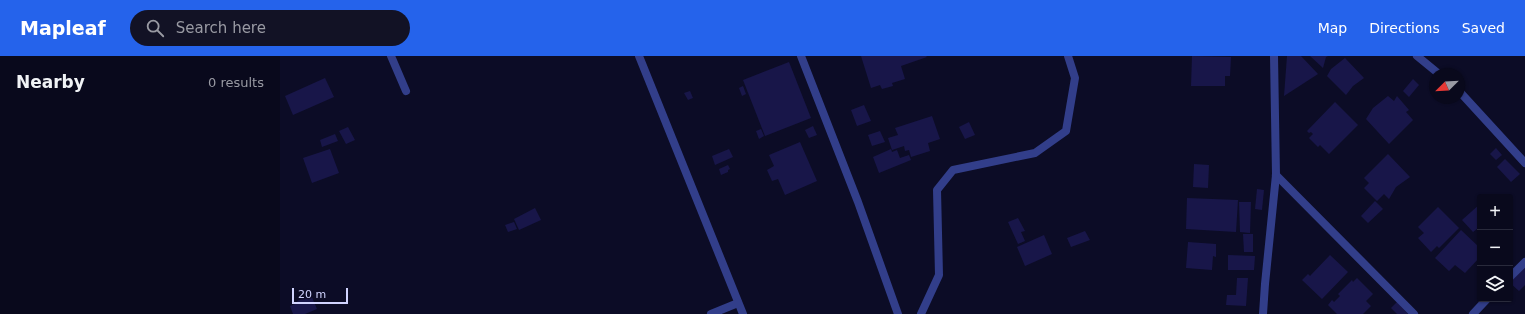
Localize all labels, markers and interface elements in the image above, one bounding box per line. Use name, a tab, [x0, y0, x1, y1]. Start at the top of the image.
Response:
search box	[130, 10, 410, 46]
text: Mapleaf	[20, 17, 106, 39]
icon: search	[144, 17, 166, 39]
text: Search here	[176, 19, 266, 37]
text: Map	[1318, 20, 1347, 36]
text: Directions	[1369, 20, 1440, 36]
text: Saved	[1462, 20, 1505, 36]
north arrow	[1429, 68, 1465, 104]
text: Nearby	[16, 72, 85, 92]
text: 0 results	[208, 75, 264, 90]
map controls	[1477, 194, 1513, 302]
button: +	[1477, 194, 1513, 230]
button: −	[1477, 230, 1513, 266]
button: layers	[1477, 266, 1513, 302]
scale bar	[292, 286, 348, 305]
text: 20 m	[298, 288, 326, 301]

